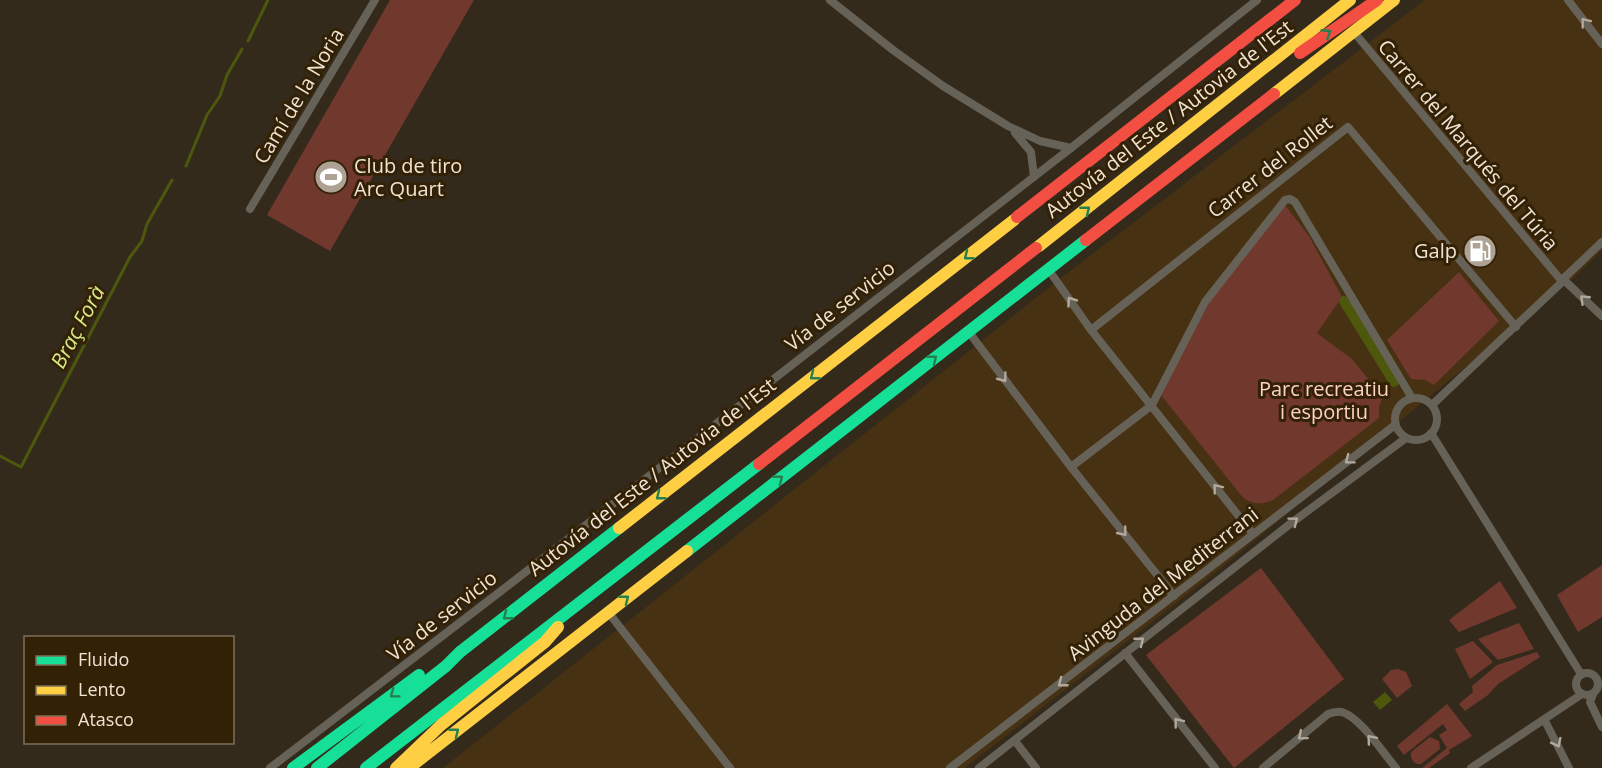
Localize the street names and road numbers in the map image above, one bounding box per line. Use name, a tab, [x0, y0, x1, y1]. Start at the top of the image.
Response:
street label: Autovía del Este / Autovia de l'Est	[1039, 13, 1298, 224]
street label: Camí de la Noria	[247, 23, 350, 169]
street label: Carrer del Marqués del Túria	[1372, 34, 1565, 256]
street label: Carrer del Rollet	[1202, 109, 1338, 224]
street label: Vía de servicio	[779, 254, 900, 357]
street label: Autovía del Este / Autovia de l'Est	[522, 371, 781, 582]
street label: Avinguda del Mediterrani	[1062, 501, 1264, 667]
street label: Vía de servicio	[381, 564, 502, 667]

